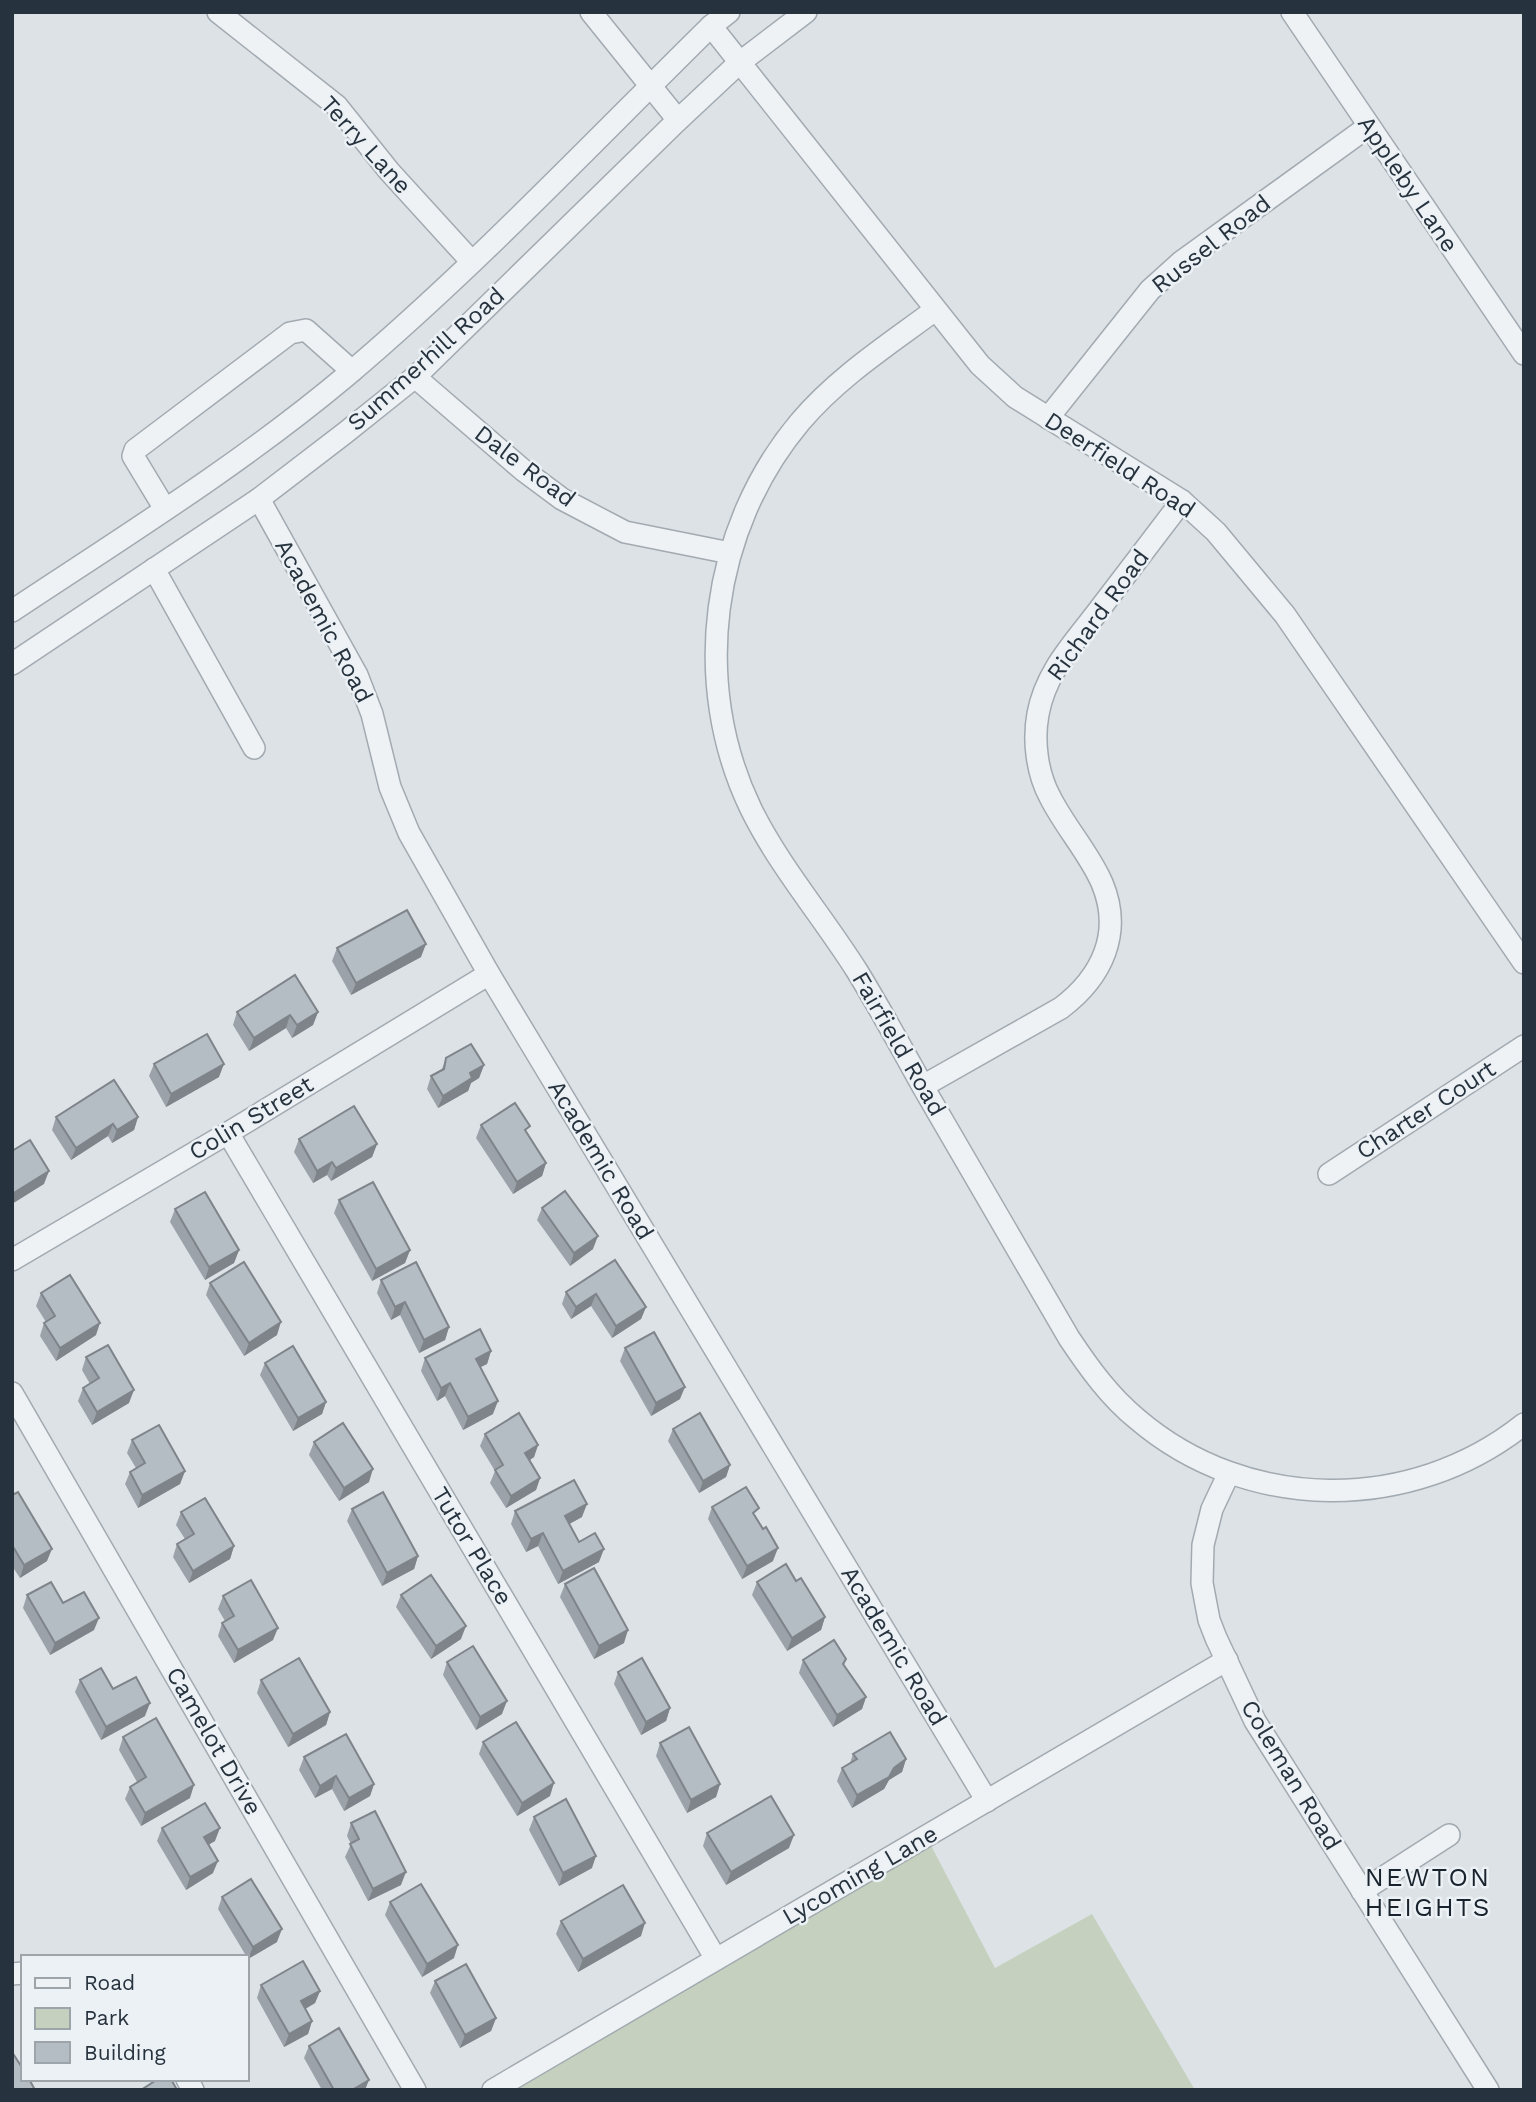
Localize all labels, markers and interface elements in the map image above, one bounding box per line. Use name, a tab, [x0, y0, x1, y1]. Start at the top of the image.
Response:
street label: Terry Lane	[315, 90, 417, 200]
street label: Appleby Lane	[1352, 110, 1464, 258]
street label: Russel Road	[1146, 189, 1276, 299]
street label: Summerhill Road	[342, 281, 510, 437]
street label: Deerfield Road	[1040, 406, 1200, 524]
street label: Dale Road	[469, 419, 581, 513]
street label: Academic Road	[269, 535, 379, 707]
street label: Richard Road	[1041, 544, 1155, 686]
street label: Fairfield Road	[846, 967, 952, 1121]
street label: Charter Court	[1351, 1055, 1501, 1165]
street label: Colin Street	[184, 1070, 318, 1166]
street label: Academic Road	[542, 1075, 660, 1245]
street label: Tutor Place	[426, 1482, 518, 1610]
street label: Academic Road	[835, 1561, 953, 1731]
street label: Camelot Drive	[160, 1662, 268, 1820]
street label: Coleman Road	[1235, 1695, 1347, 1855]
street label: Lycoming Lane	[778, 1819, 942, 1931]
district label: NEWTON HEIGHTS	[1365, 1862, 1491, 1922]
legend	[21, 1955, 248, 2081]
text: Road	[84, 1970, 135, 1995]
text: Park	[84, 2005, 129, 2030]
text: Building	[84, 2040, 166, 2065]

